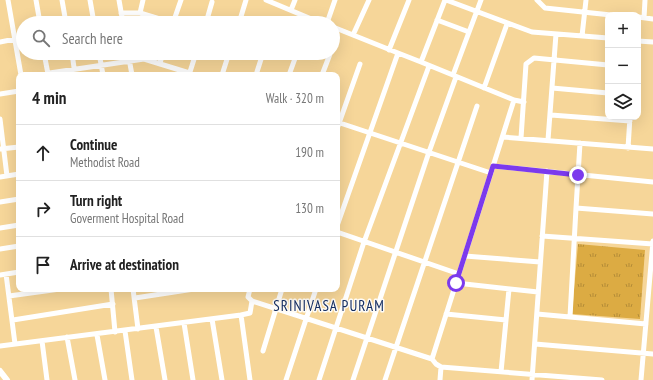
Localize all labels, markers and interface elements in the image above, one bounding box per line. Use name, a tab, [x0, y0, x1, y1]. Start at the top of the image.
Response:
map controls	[605, 12, 641, 120]
button: +	[605, 12, 641, 48]
search box	[16, 16, 340, 60]
icon: search	[30, 27, 52, 49]
text: Search here	[62, 29, 123, 48]
button: −	[605, 48, 641, 84]
button: layers	[605, 84, 641, 120]
text: 4 min	[32, 87, 66, 109]
text: Walk · 320 m	[266, 90, 324, 107]
text: Continue	[70, 135, 117, 154]
icon: ahead	[32, 142, 54, 164]
text: 190 m	[295, 144, 324, 161]
text: Methodist Road	[70, 154, 140, 171]
route end	[569, 166, 587, 184]
text: Turn right	[70, 191, 122, 210]
icon: right	[32, 198, 54, 220]
text: 130 m	[295, 200, 324, 217]
text: Goverment Hospital Road	[70, 210, 184, 227]
icon: arrive	[32, 254, 54, 276]
text: Arrive at destination	[70, 255, 179, 274]
route start	[447, 274, 465, 292]
district label: SRINIVASA PURAM	[273, 296, 385, 315]

